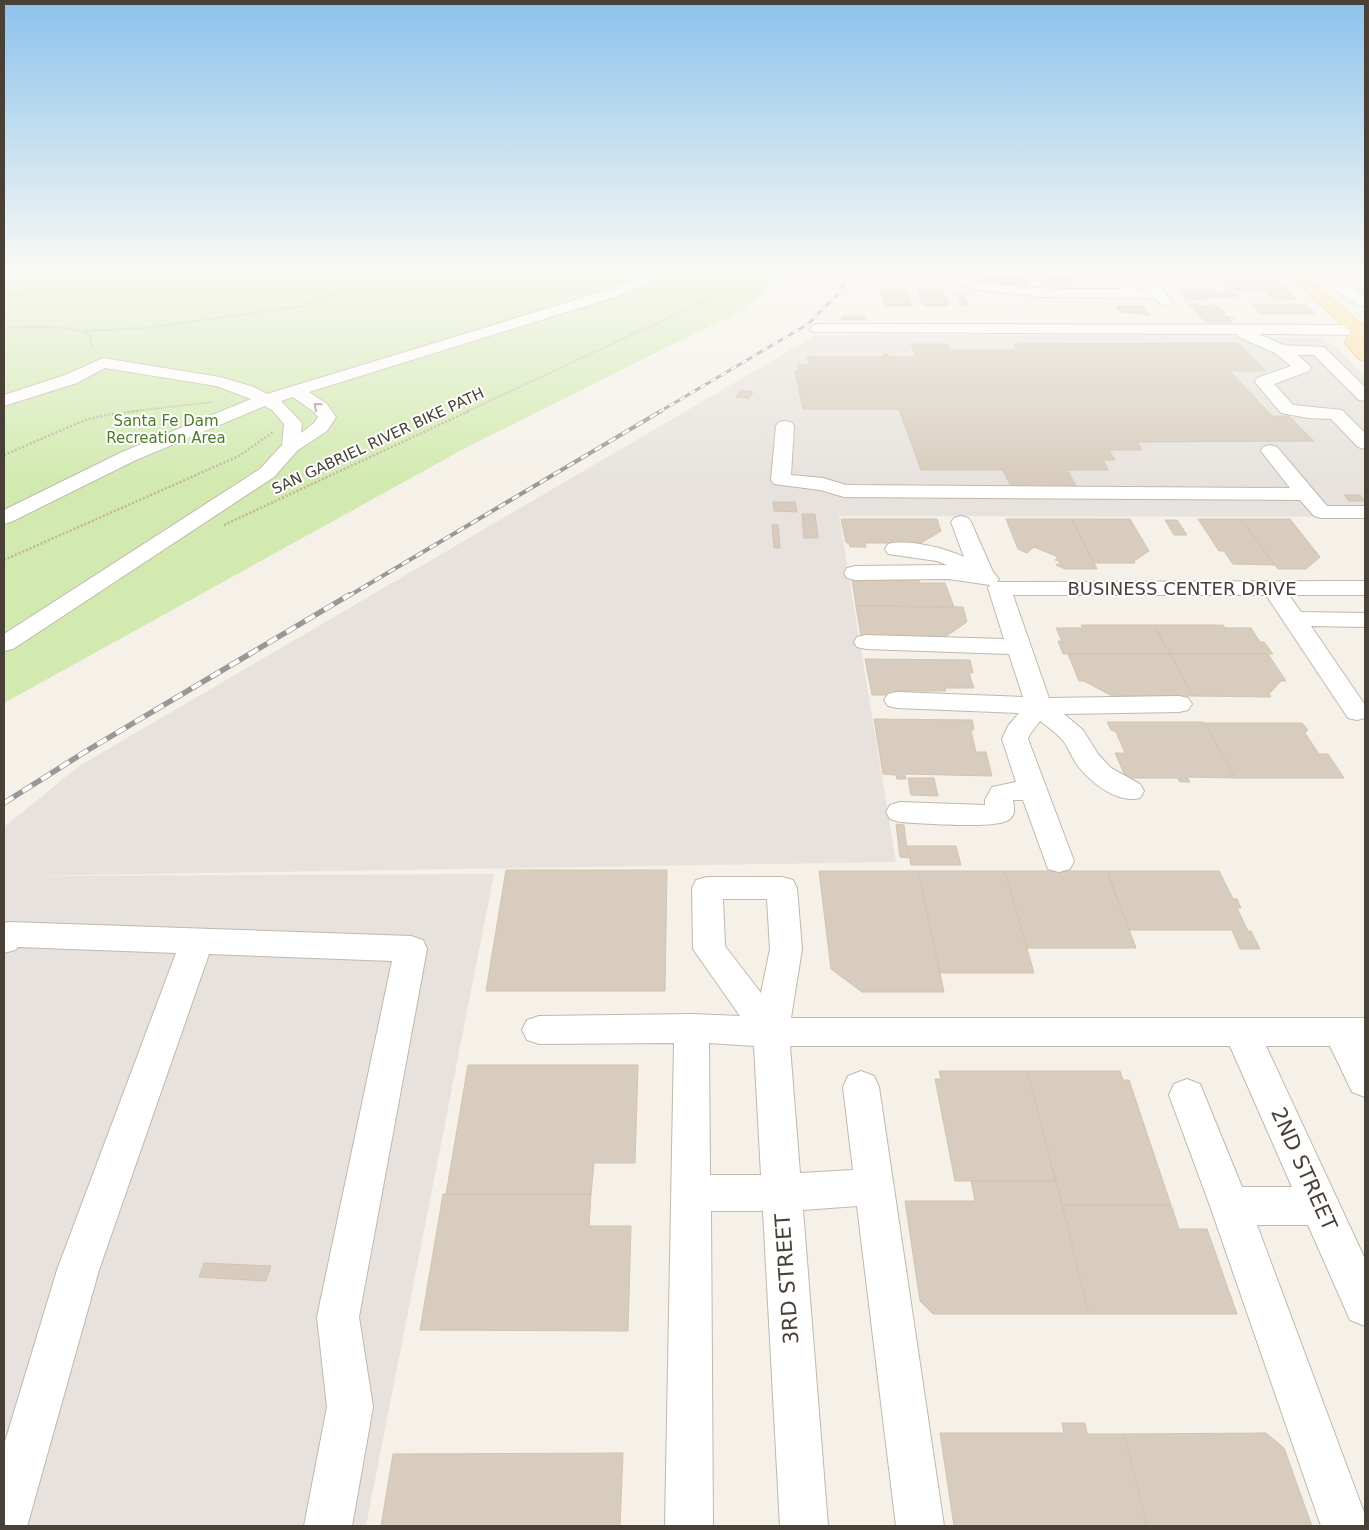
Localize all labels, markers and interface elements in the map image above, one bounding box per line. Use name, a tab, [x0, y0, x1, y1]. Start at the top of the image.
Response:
street label: SAN GABRIEL RIVER BIKE PATH	[269, 384, 487, 498]
one-way arrow	[313, 403, 322, 412]
park label: Santa Fe Dam Recreation Area	[106, 412, 226, 447]
street label: BUSINESS CENTER DRIVE	[1067, 578, 1297, 599]
street label: 2ND STREET	[1266, 1104, 1342, 1234]
street label: 3RD STREET	[770, 1213, 804, 1345]

